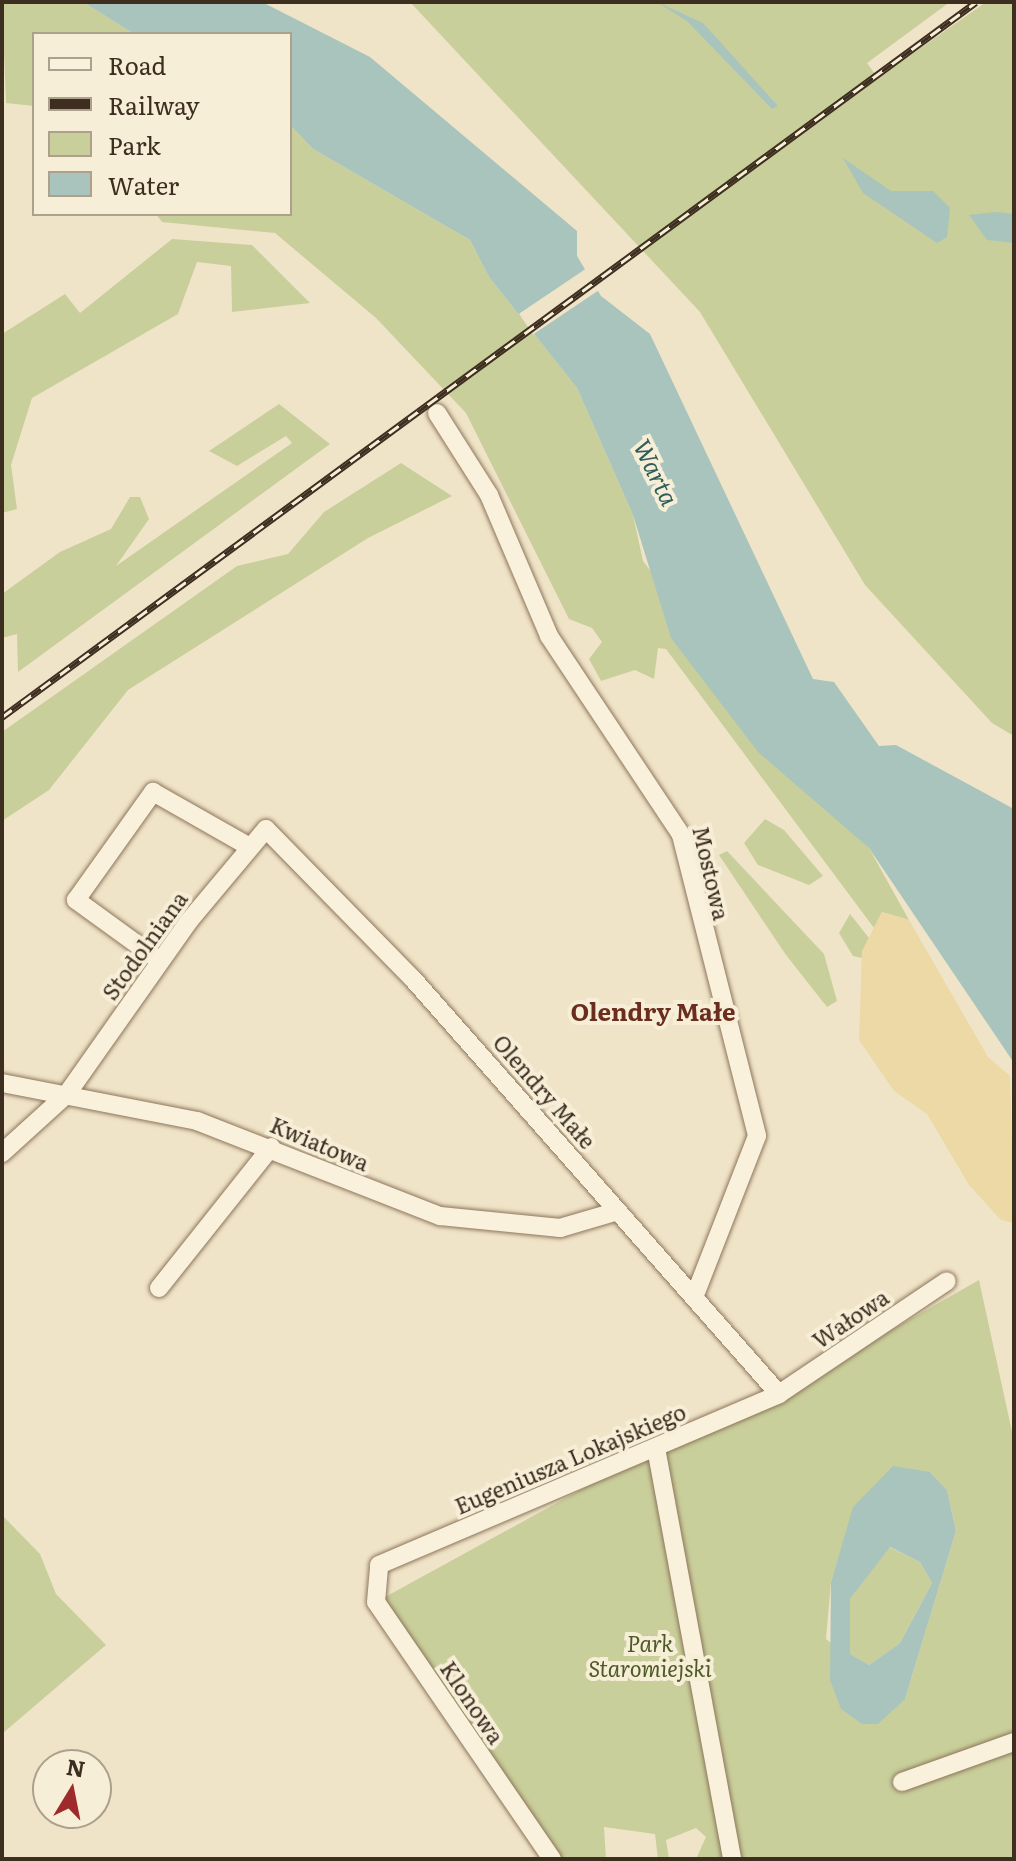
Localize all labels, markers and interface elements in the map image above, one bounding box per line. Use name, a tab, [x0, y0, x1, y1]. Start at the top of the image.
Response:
legend	[32, 32, 292, 216]
text: Road	[108, 47, 166, 82]
text: Railway	[108, 87, 200, 122]
text: Park	[108, 127, 161, 162]
text: Water	[108, 167, 179, 202]
water label: Warta	[629, 434, 685, 510]
street label: Mostowa	[688, 823, 736, 923]
street label: Stodolniana	[96, 886, 192, 1004]
district label: Olendry Małe	[570, 997, 736, 1025]
street label: Olendry Małe	[488, 1029, 602, 1153]
street label: Kwiatowa	[267, 1110, 373, 1176]
street label: Wałowa	[807, 1283, 893, 1353]
street label: Eugeniusza Lokajskiego	[450, 1397, 690, 1519]
park label: Park Staromiejski	[588, 1629, 712, 1680]
street label: Klonowa	[436, 1656, 510, 1748]
north arrow	[32, 1749, 112, 1829]
text: N	[64, 1749, 88, 1785]

